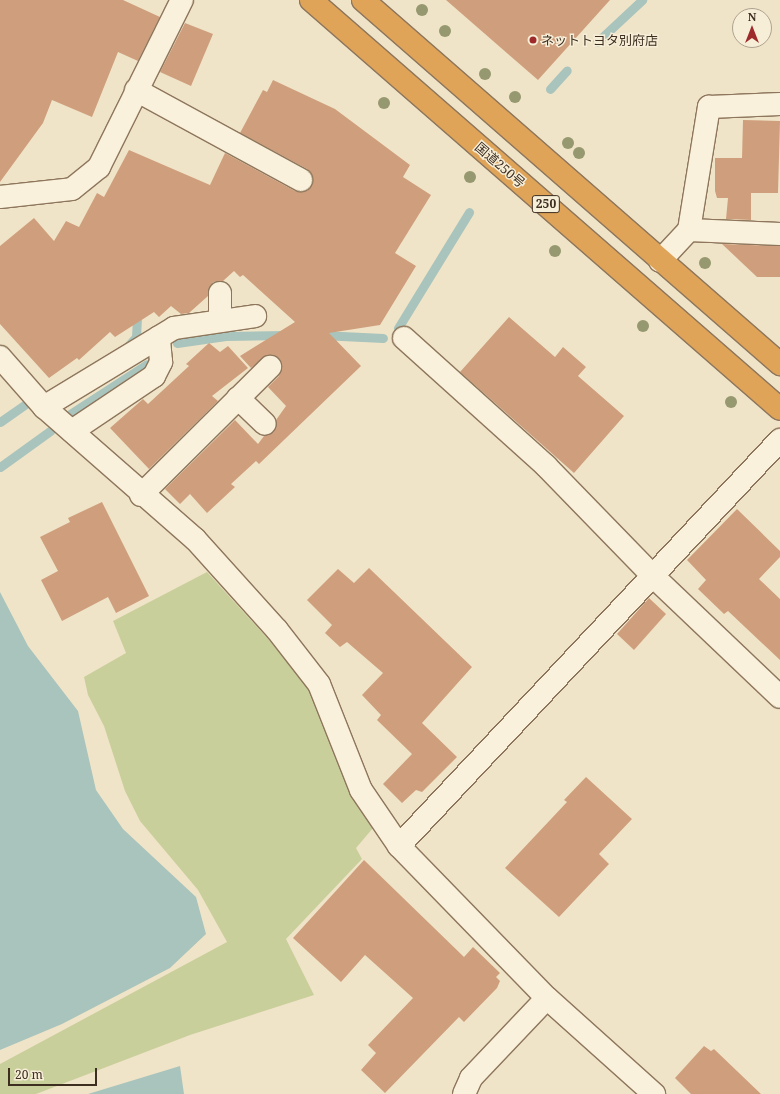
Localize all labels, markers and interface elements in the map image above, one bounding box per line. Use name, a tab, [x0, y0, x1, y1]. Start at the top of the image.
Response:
north arrow	[732, 8, 772, 48]
text: N	[748, 9, 756, 24]
place label: ネットトヨタ別府店	[541, 32, 658, 48]
marker: ネットトヨタ別府店	[528, 35, 538, 45]
street label: 国道250号	[472, 139, 528, 191]
road number: 250	[531, 194, 561, 214]
scale bar	[10, 1060, 99, 1086]
text: 20 m	[15, 1066, 43, 1083]

